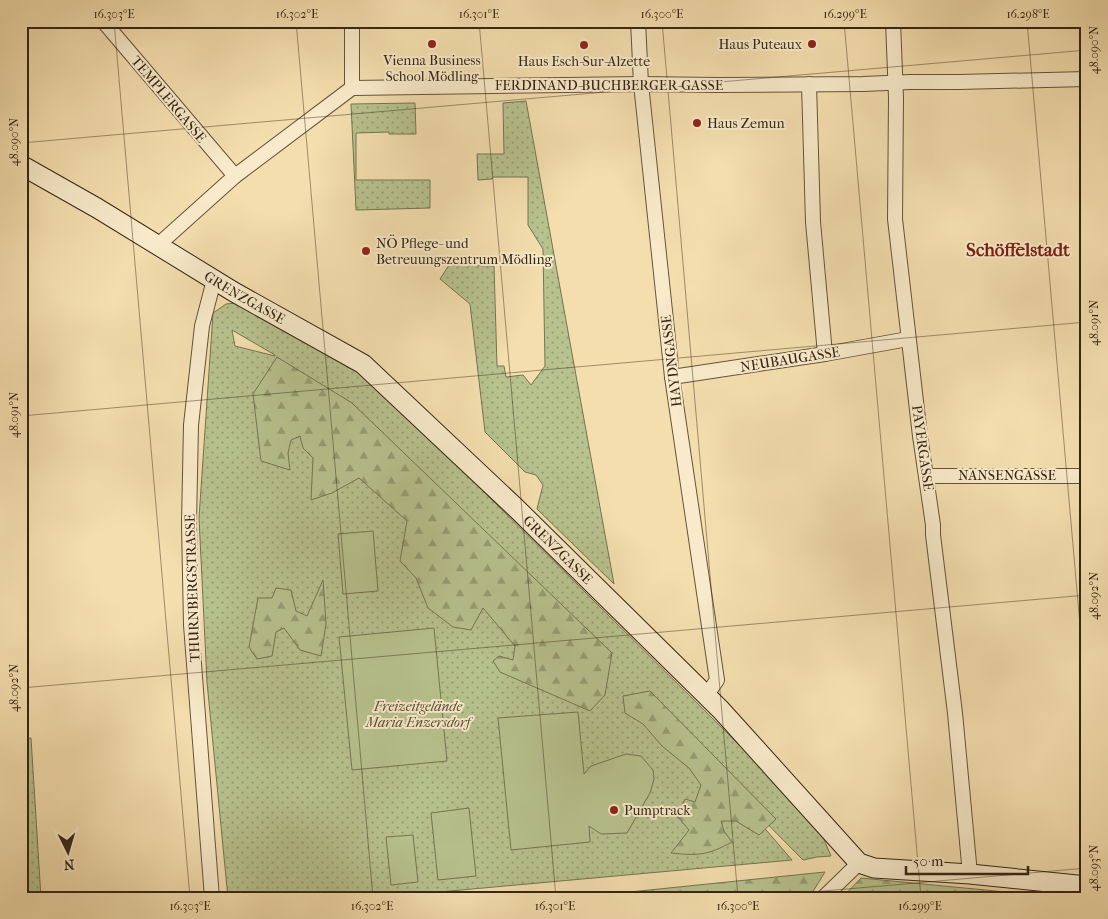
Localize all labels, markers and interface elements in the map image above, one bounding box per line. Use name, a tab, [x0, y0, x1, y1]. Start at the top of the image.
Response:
text: 16.303°E	[93, 7, 135, 21]
text: 16.302°E	[276, 7, 318, 21]
text: 16.301°E	[459, 7, 499, 21]
text: 16.300°E	[641, 7, 683, 21]
text: 16.299°E	[823, 7, 867, 21]
text: 16.298°E	[1006, 7, 1050, 21]
text: 48.090°N	[1087, 26, 1101, 74]
place label: Haus Puteaux	[719, 36, 803, 53]
marker: Vienna Business School Mödling	[426, 38, 438, 50]
marker: Haus Puteaux	[806, 38, 818, 50]
marker: Haus Esch-Sur-Alzette	[578, 39, 590, 51]
place label: Vienna Business School Mödling	[382, 52, 481, 85]
street label: TEMPLERGASSE	[127, 53, 210, 146]
place label: Haus Esch-Sur-Alzette	[518, 53, 650, 70]
street label: FERDINAND-BUCHBERGER-GASSE	[495, 77, 724, 94]
place label: Haus Zemun	[707, 115, 785, 132]
marker: Haus Zemun	[691, 117, 703, 129]
text: 48.090°N	[7, 118, 21, 166]
place label: NÖ Pflege- und Betreuungszentrum Mödling	[376, 234, 553, 268]
district label: Schöffelstadt	[966, 239, 1070, 261]
marker: NÖ Pflege- und Betreuungszentrum Mödling	[360, 245, 372, 257]
street label: GRENZGASSE	[201, 268, 288, 328]
text: 48.091°N	[1087, 300, 1101, 346]
street label: HAYDNGASSE	[657, 314, 686, 408]
street label: NEUBAUGASSE	[739, 343, 842, 376]
text: 48.091°N	[7, 392, 21, 438]
street label: PAYERGASSE	[908, 404, 937, 493]
street label: NANSENGASSE	[958, 467, 1057, 484]
street label: GRENZGASSE	[519, 512, 596, 588]
street label: THURNBERGSTRASSE	[181, 513, 204, 662]
text: 48.092°N	[1087, 572, 1101, 620]
text: 48.092°N	[7, 664, 21, 712]
park label: Freizeitgelände Maria Enzersdorf	[365, 698, 473, 731]
place label: Pumptrack	[624, 802, 691, 819]
marker: Pumptrack	[608, 804, 620, 816]
north arrow	[42, 826, 92, 876]
scale bar	[906, 844, 1028, 876]
text: 48.093°N	[1087, 845, 1101, 891]
text: 50 m	[913, 852, 944, 870]
text: N	[63, 856, 75, 873]
text: 16.303°E	[169, 899, 211, 913]
text: 16.302°E	[351, 899, 393, 913]
text: 16.301°E	[535, 899, 575, 913]
text: 16.300°E	[717, 899, 759, 913]
text: 16.299°E	[898, 899, 942, 913]

